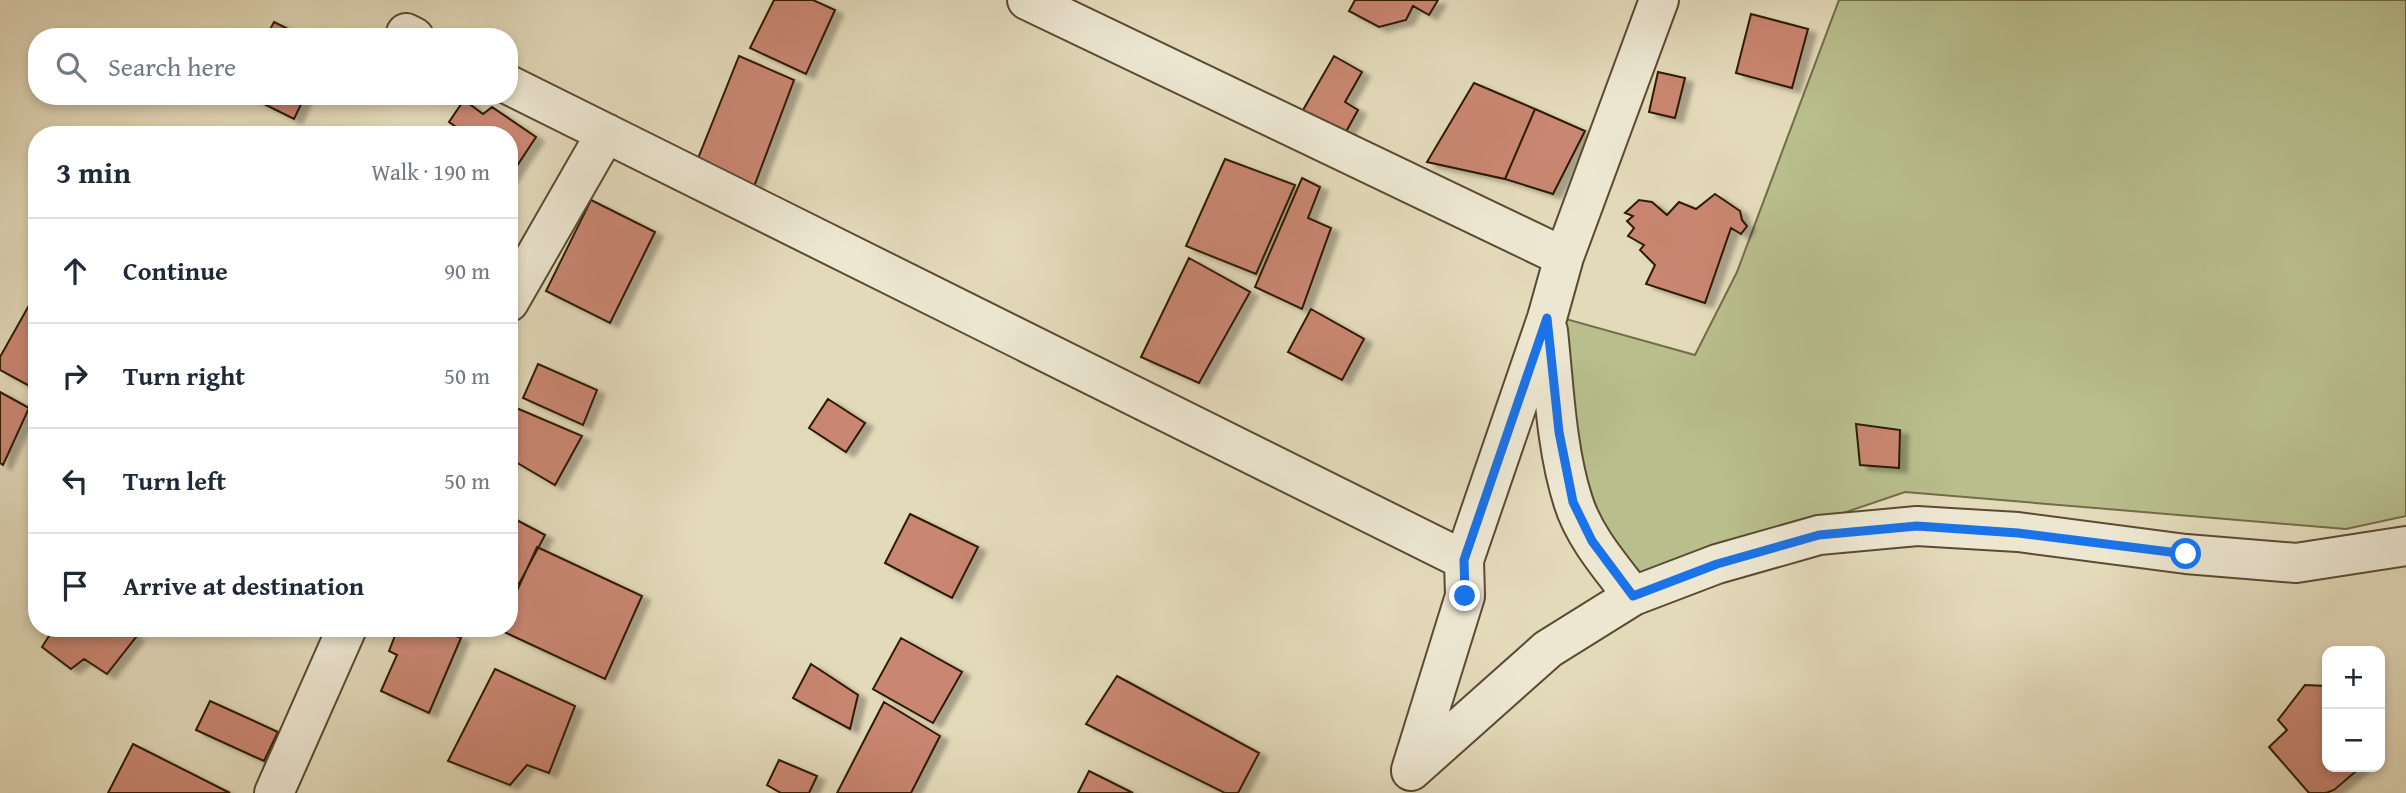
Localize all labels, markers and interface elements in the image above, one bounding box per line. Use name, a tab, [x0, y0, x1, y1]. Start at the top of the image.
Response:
search box	[28, 28, 518, 105]
text: Search here	[108, 47, 236, 86]
icon: search	[52, 48, 90, 86]
text: 3 min	[56, 150, 131, 194]
text: Walk · 190 m	[371, 155, 490, 188]
text: Continue	[123, 251, 228, 290]
icon: ahead	[56, 252, 94, 290]
text: 90 m	[444, 254, 490, 287]
text: Turn right	[123, 356, 245, 395]
icon: right	[56, 357, 94, 395]
text: 50 m	[444, 359, 490, 392]
text: Turn left	[123, 461, 226, 500]
icon: left	[56, 462, 94, 500]
text: 50 m	[444, 464, 490, 497]
route start	[2170, 538, 2201, 569]
text: Arrive at destination	[123, 566, 364, 605]
icon: arrive	[56, 567, 94, 605]
route end	[1449, 580, 1480, 611]
map controls	[2322, 646, 2385, 772]
button: +	[2322, 646, 2385, 709]
button: −	[2322, 709, 2385, 772]

